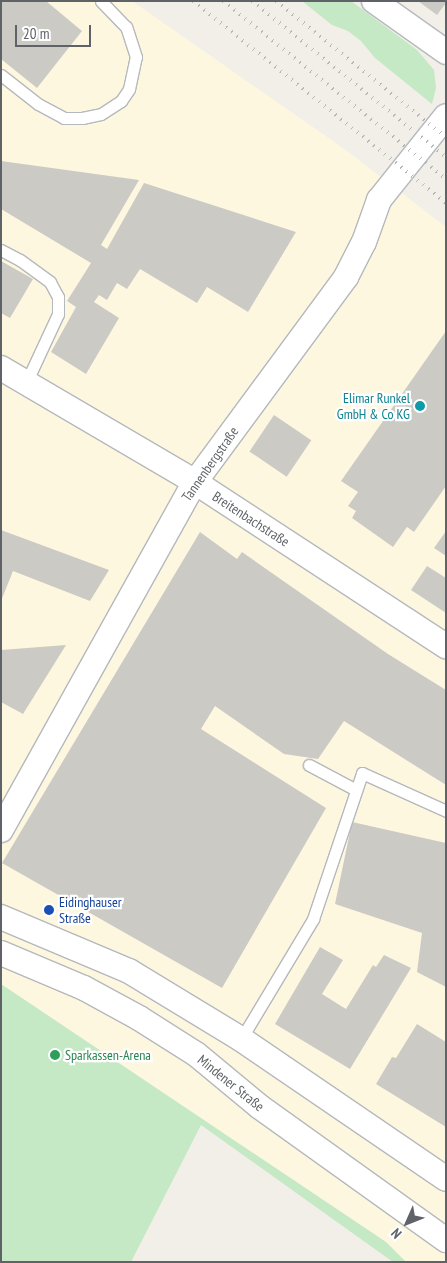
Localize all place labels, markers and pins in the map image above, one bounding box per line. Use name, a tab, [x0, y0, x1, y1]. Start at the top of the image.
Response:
place label: Elimar Runkel GmbH & Co KG	[337, 390, 410, 422]
marker: Elimar Runkel GmbH & Co KG	[414, 400, 426, 412]
place label: Eidinghauser Straße	[59, 894, 122, 926]
marker: Eidinghauser Straße	[43, 904, 55, 916]
place label: Sparkassen-Arena	[65, 1047, 151, 1063]
marker: Sparkassen-Arena	[49, 1049, 61, 1061]

